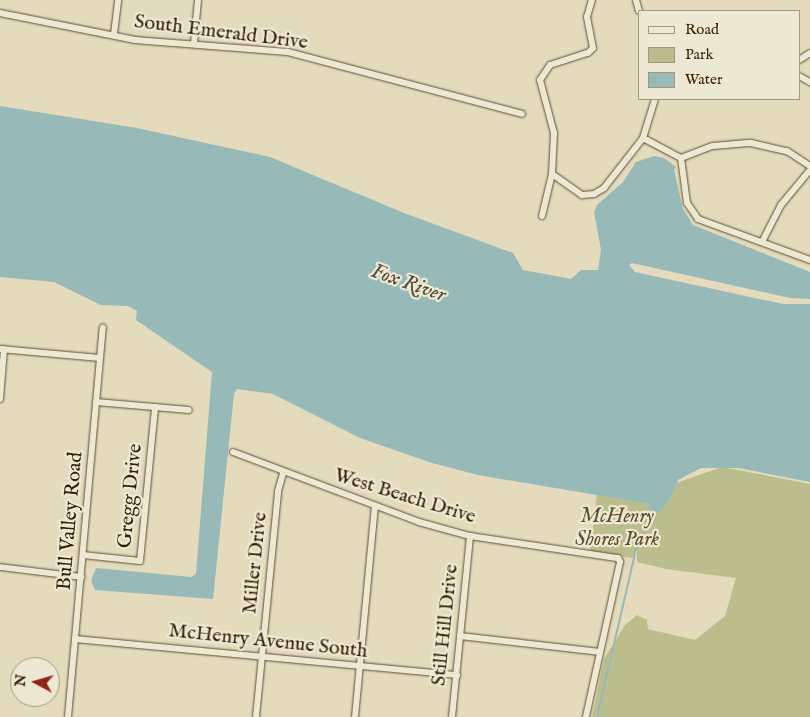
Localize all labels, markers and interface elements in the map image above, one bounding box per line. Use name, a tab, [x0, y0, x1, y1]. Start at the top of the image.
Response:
street label: South Emerald Drive	[133, 9, 309, 55]
legend	[638, 10, 800, 100]
text: Road	[685, 20, 719, 39]
text: Park	[685, 45, 714, 64]
text: Water	[685, 70, 722, 89]
water label: Fox River	[367, 260, 449, 308]
street label: Gregg Drive	[113, 442, 147, 550]
street label: Bull Valley Road	[52, 451, 88, 591]
street label: West Beach Drive	[331, 463, 479, 529]
park label: McHenry Shores Park	[575, 504, 659, 551]
street label: Miller Drive	[238, 511, 272, 615]
street label: Still Hill Drive	[427, 563, 463, 687]
street label: McHenry Avenue South	[167, 619, 369, 663]
north arrow	[10, 657, 60, 707]
text: N	[11, 674, 31, 688]

